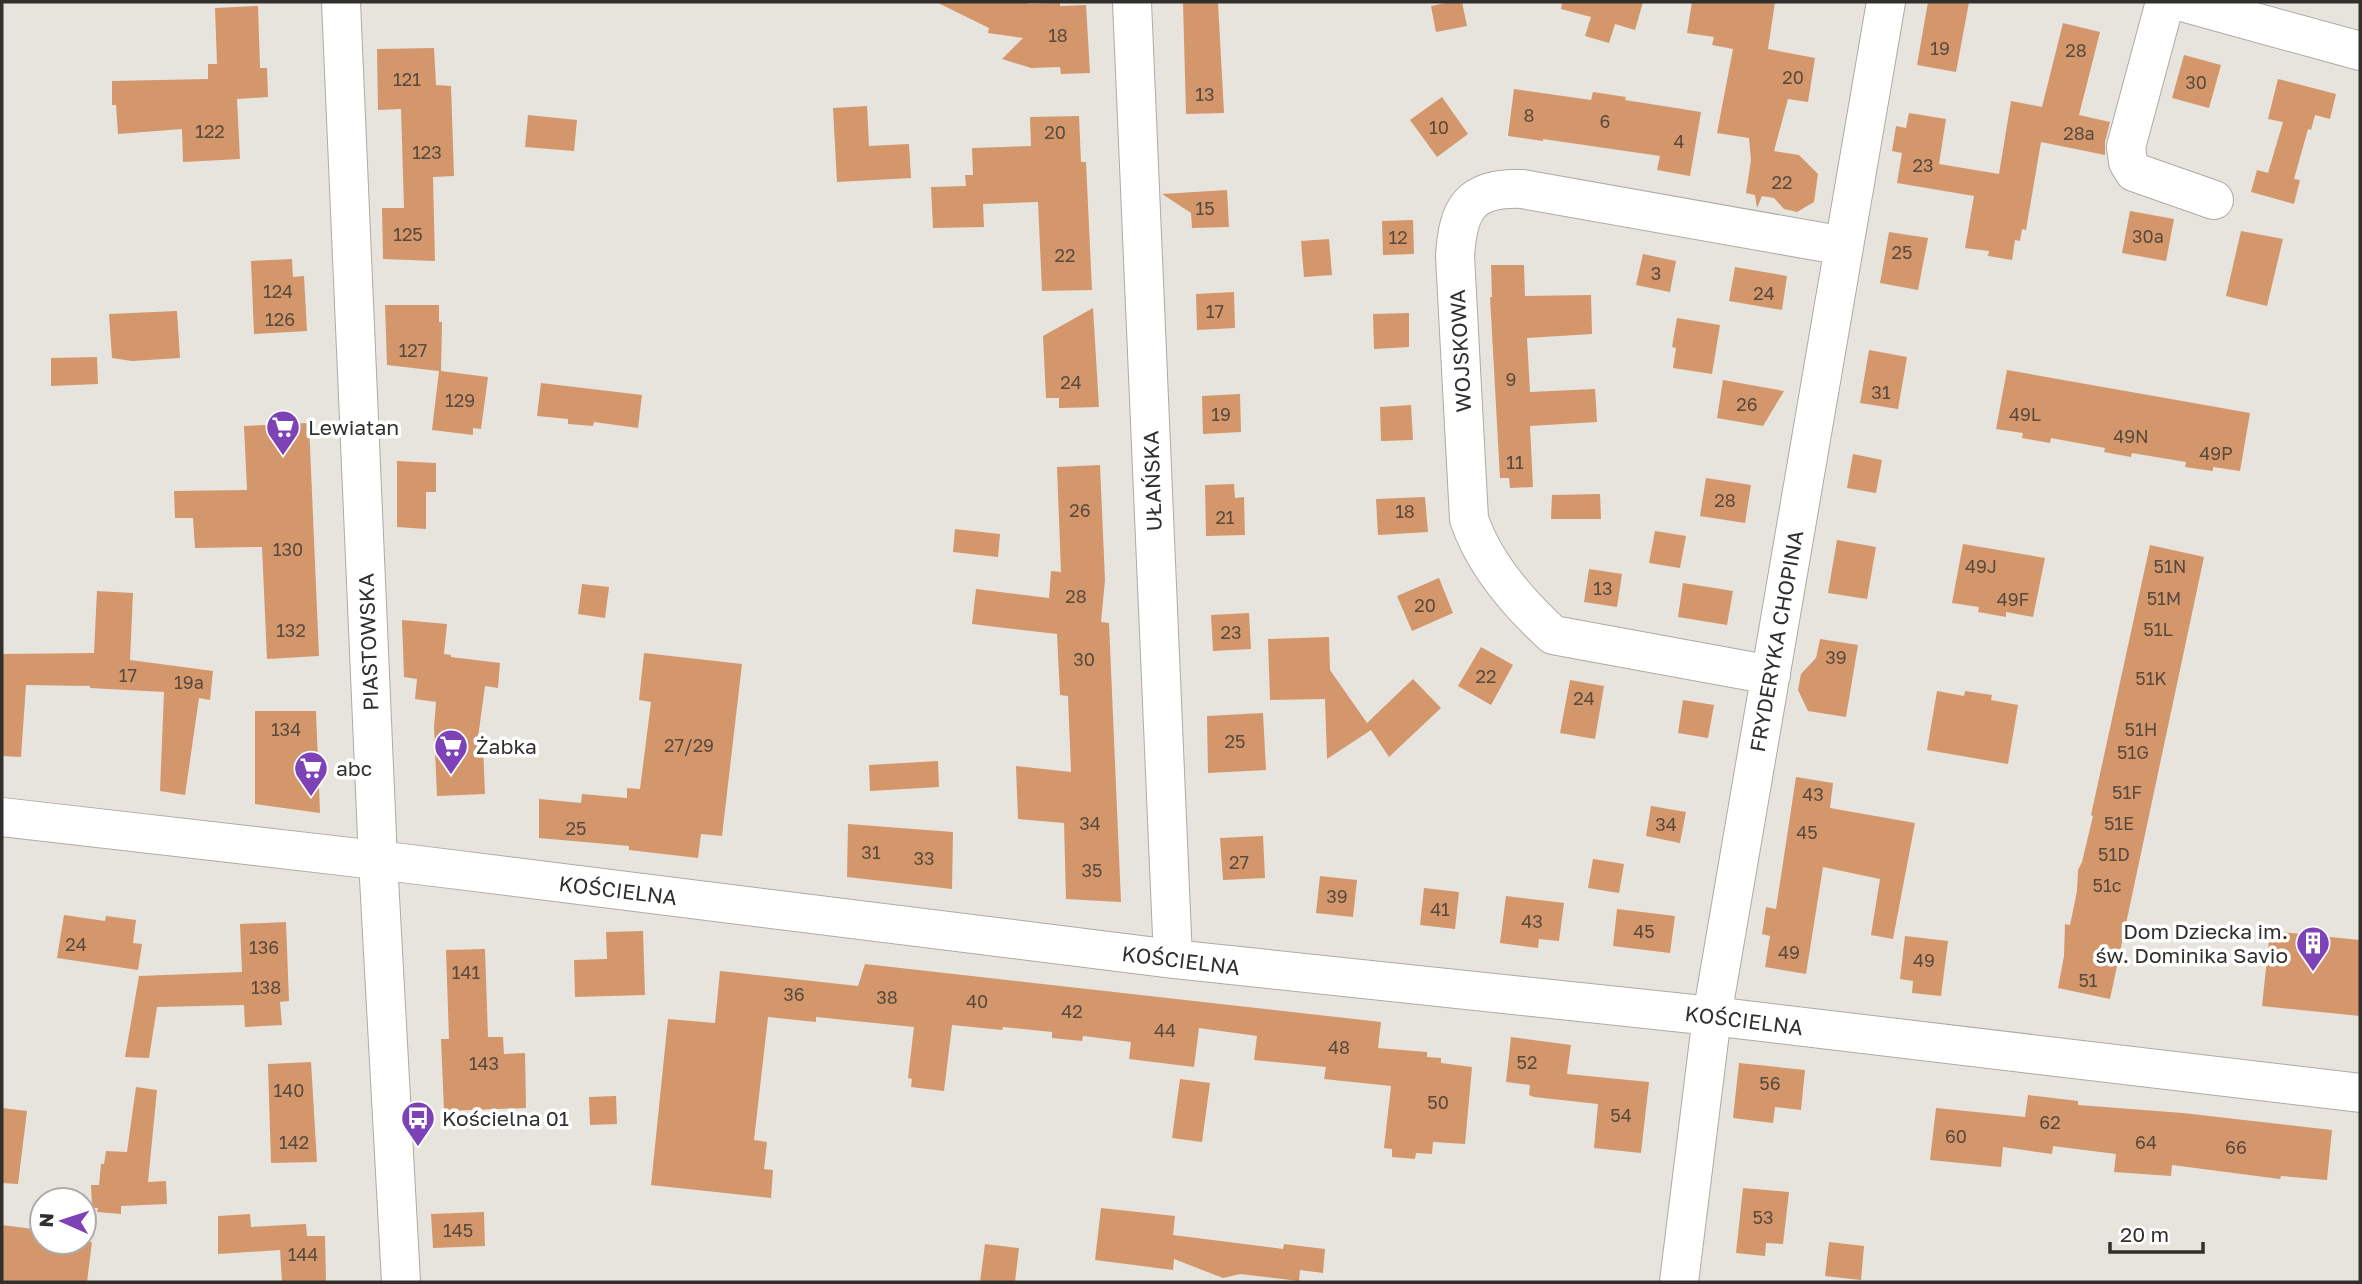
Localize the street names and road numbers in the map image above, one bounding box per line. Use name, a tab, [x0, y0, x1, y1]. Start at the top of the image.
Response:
street label: WOJSKOWA	[1444, 289, 1476, 413]
street label: UŁAŃSKA	[1137, 430, 1167, 532]
street label: FRYDERYKA CHOPINA	[1744, 528, 1808, 754]
street label: PIASTOWSKA	[353, 573, 383, 711]
street label: KOŚCIELNA	[557, 870, 679, 910]
street label: KOŚCIELNA	[1120, 940, 1242, 980]
street label: KOŚCIELNA	[1683, 1000, 1805, 1040]

